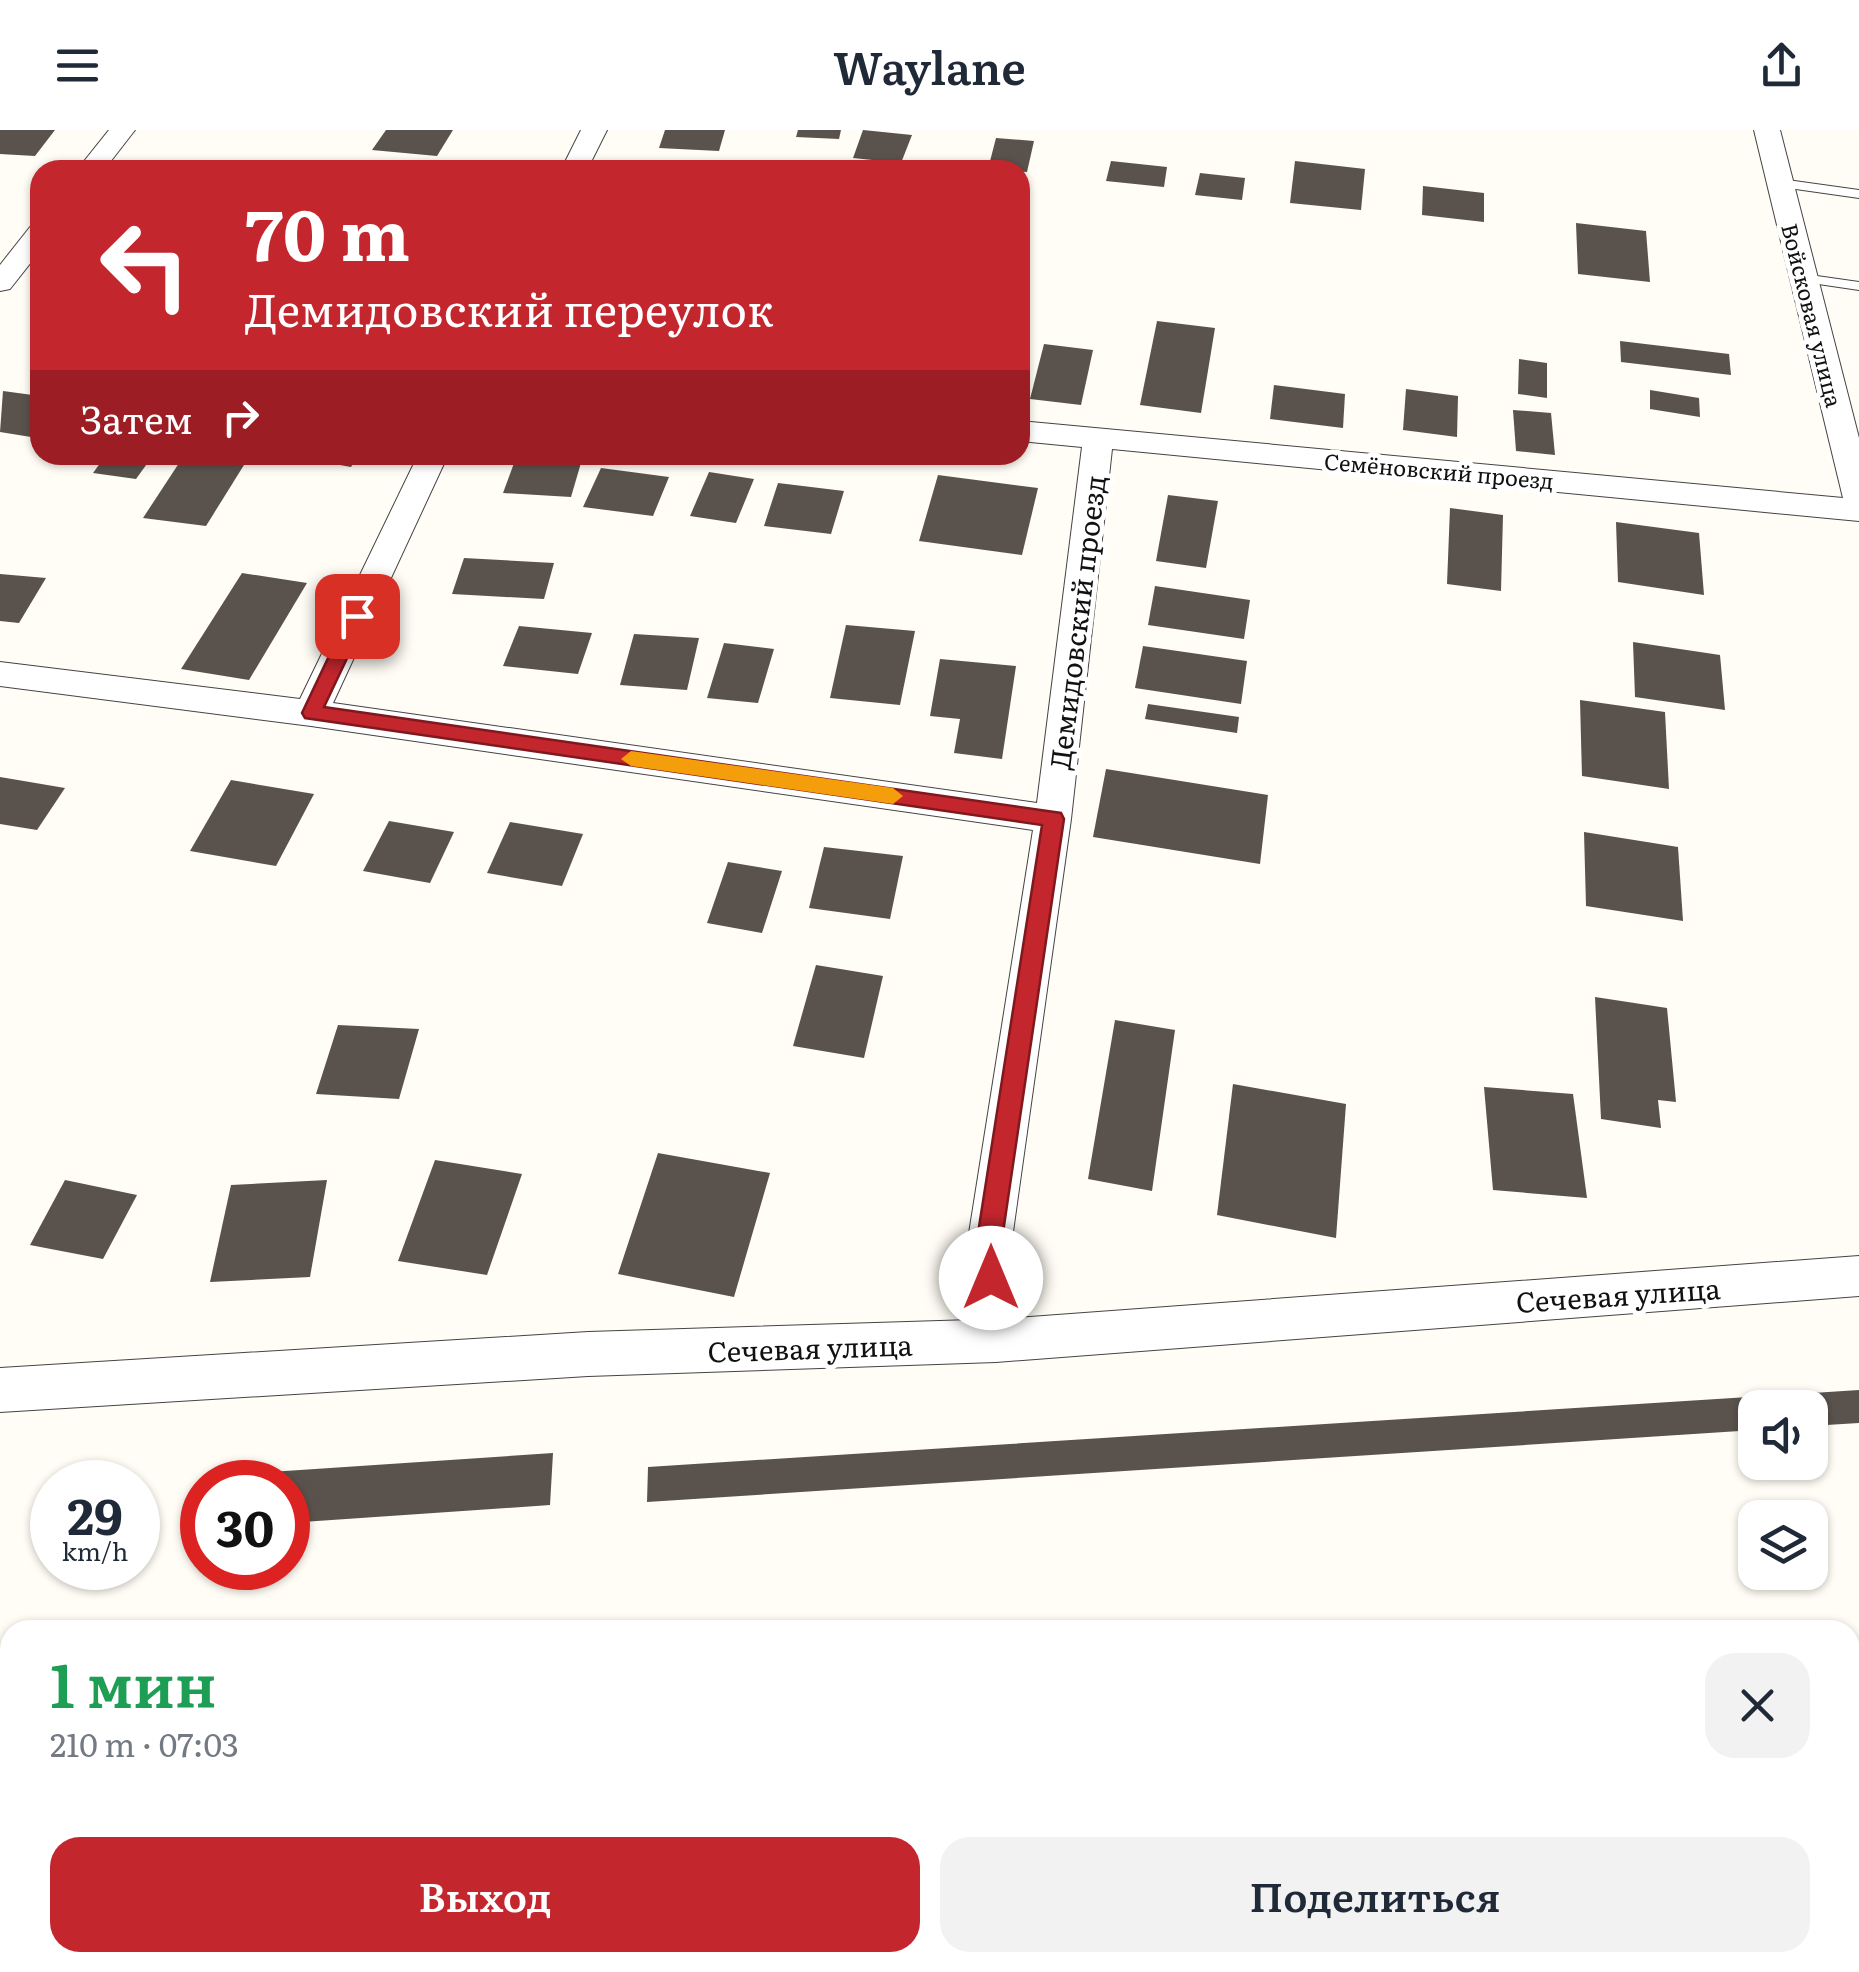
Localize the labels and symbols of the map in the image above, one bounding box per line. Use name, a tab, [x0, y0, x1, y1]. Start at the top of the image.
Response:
street label: Войсковая улица	[1774, 220, 1852, 411]
street label: Семёновский проезд	[1323, 444, 1555, 496]
street label: Демидовский проезд	[1037, 473, 1115, 771]
pin	[315, 574, 400, 659]
position arrow	[939, 1226, 1043, 1330]
street label: Сечевая улица	[1514, 1266, 1722, 1322]
street label: Сечевая улица	[707, 1322, 913, 1372]
speed limit sign: 30	[180, 1460, 310, 1590]

